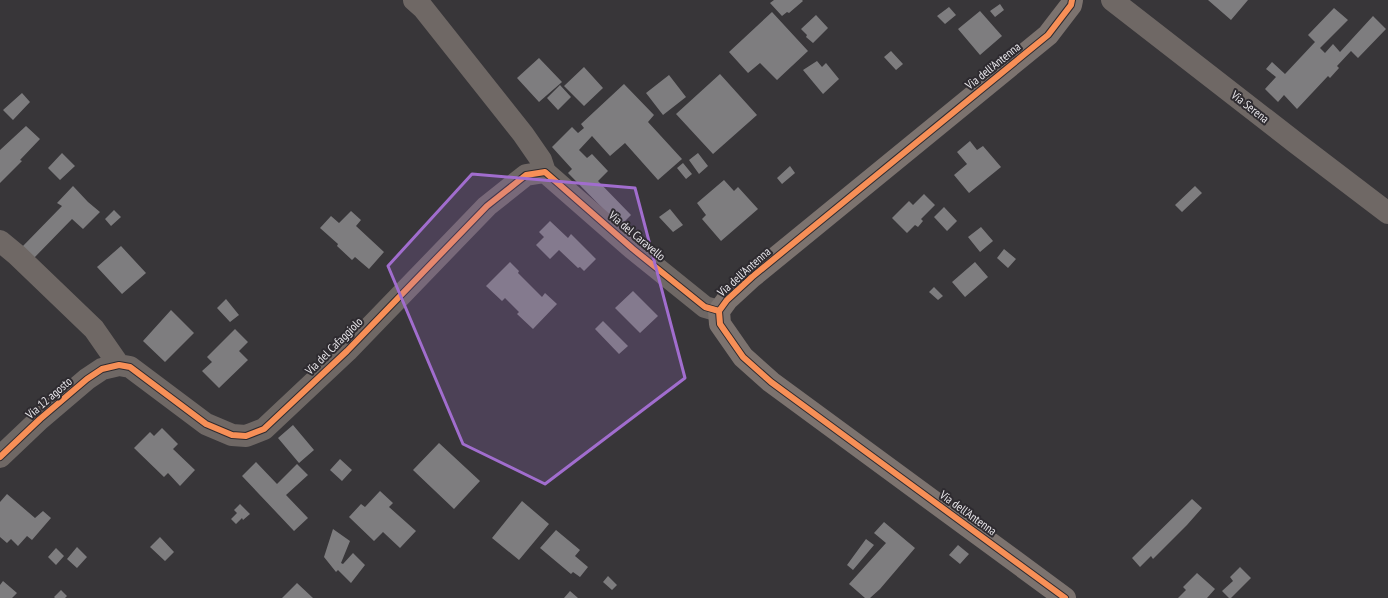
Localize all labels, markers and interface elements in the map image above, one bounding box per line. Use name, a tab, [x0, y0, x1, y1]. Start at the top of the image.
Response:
street label: Via dell'Antenna	[961, 39, 1023, 93]
street label: Via Serena	[1228, 87, 1272, 126]
street label: Via del Caravello	[605, 207, 669, 264]
street label: Via dell'Antenna	[713, 244, 774, 300]
street label: Via del Cafaggiolo	[301, 314, 366, 378]
street label: Via 12 agosto	[22, 373, 75, 422]
street label: Via dell'Antenna	[936, 486, 1000, 538]

